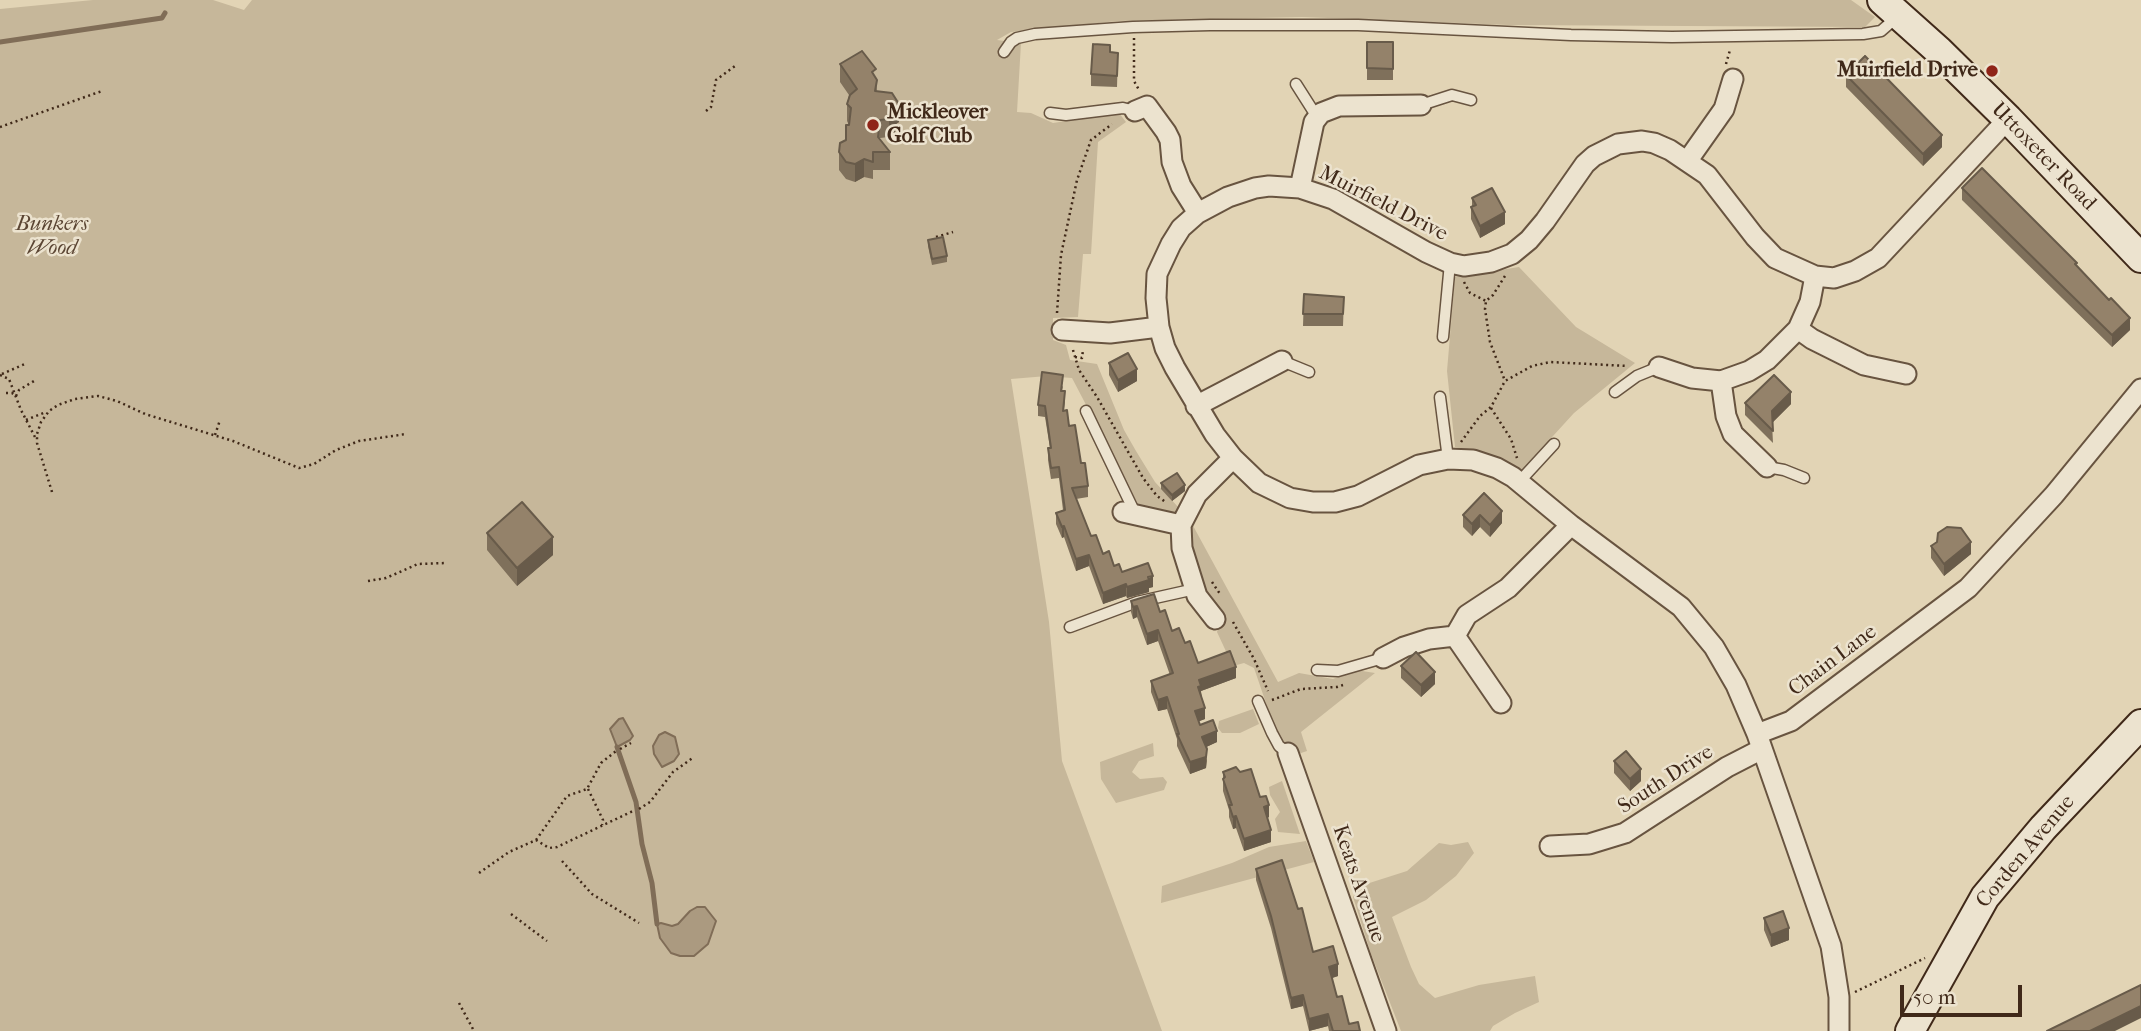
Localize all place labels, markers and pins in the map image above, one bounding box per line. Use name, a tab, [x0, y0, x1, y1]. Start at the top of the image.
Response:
place label: Muirfield Drive	[1837, 58, 1978, 84]
marker: Muirfield Drive	[1984, 63, 2000, 79]
place label: Mickleover Golf Club	[887, 100, 988, 150]
marker: Mickleover Golf Club	[865, 117, 881, 133]

